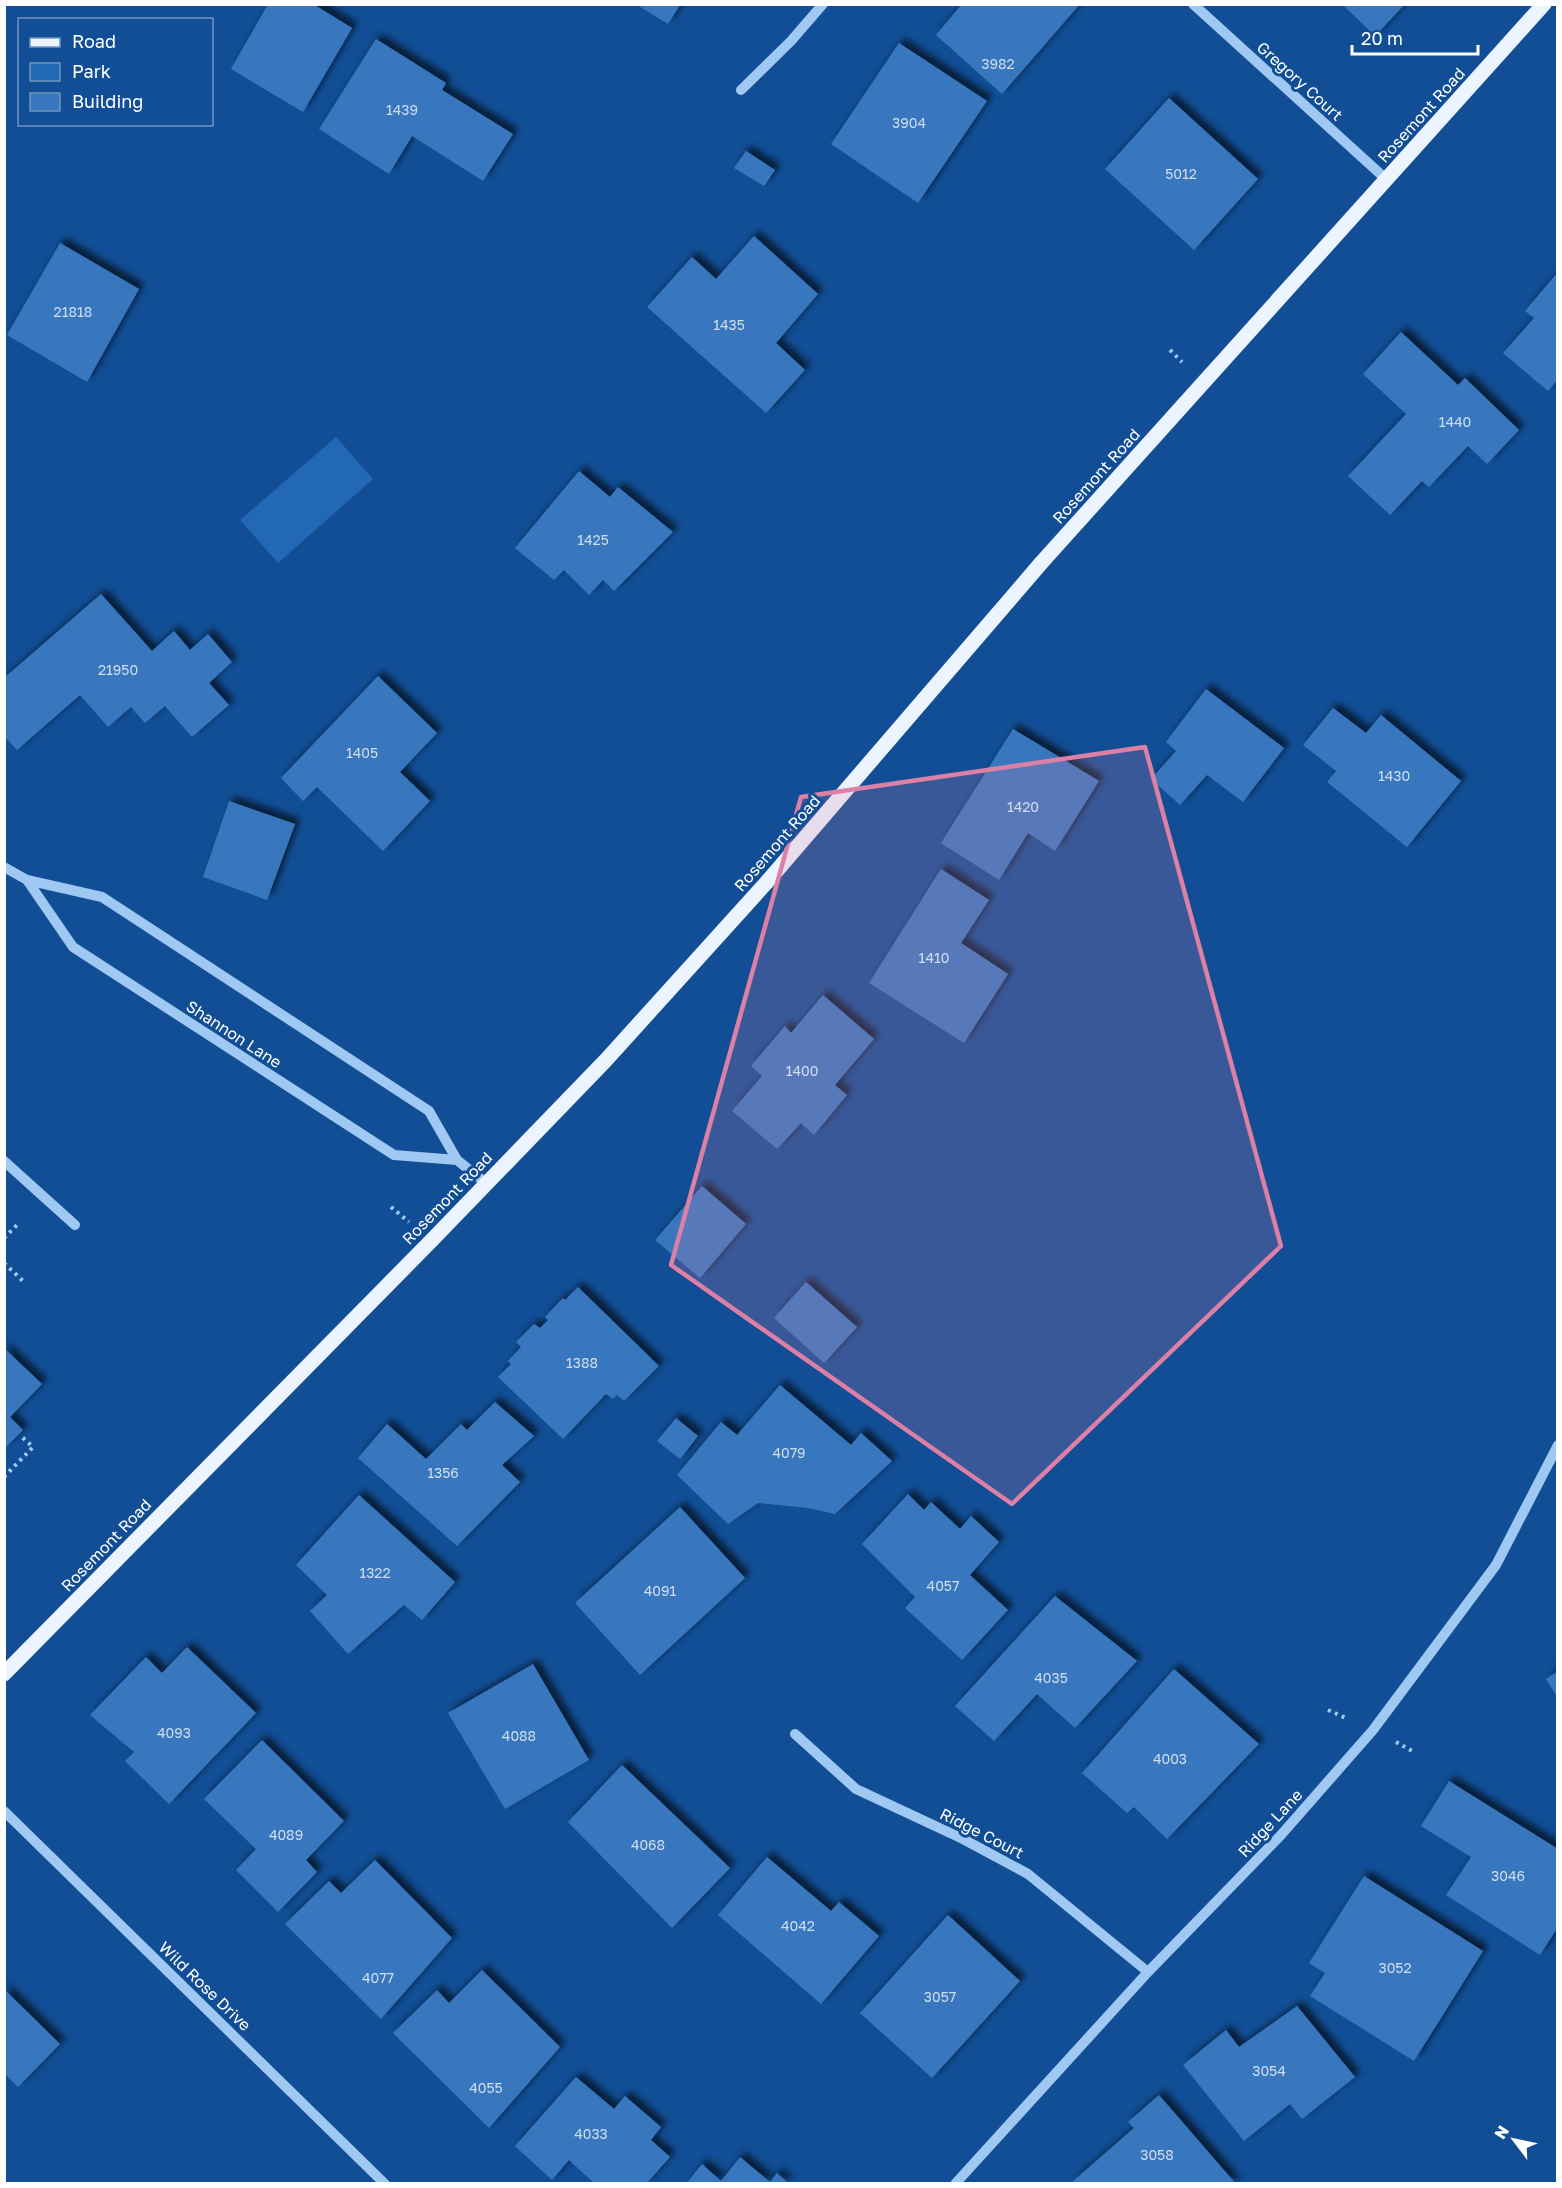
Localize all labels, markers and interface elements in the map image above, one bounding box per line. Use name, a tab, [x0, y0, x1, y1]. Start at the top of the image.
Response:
legend	[18, 18, 213, 126]
scale bar	[1352, 18, 1478, 56]
text: 20 m	[1361, 27, 1403, 49]
text: Road	[72, 30, 116, 52]
street label: Gregory Court	[1253, 37, 1347, 125]
house number: 3982	[981, 55, 1015, 72]
text: Park	[72, 60, 111, 82]
street label: Rosemont Road	[1373, 63, 1469, 167]
text: Building	[72, 90, 143, 112]
house number: 1439	[386, 101, 418, 118]
house number: 3904	[892, 114, 926, 131]
house number: 5012	[1165, 165, 1197, 182]
house number: 21818	[54, 303, 92, 320]
house number: 1435	[713, 316, 745, 333]
house number: 1440	[1439, 413, 1471, 430]
street label: Rosemont Road	[1048, 424, 1144, 528]
house number: 1425	[577, 531, 609, 548]
house number: 21950	[98, 661, 138, 678]
house number: 1405	[346, 744, 378, 761]
house number: 1430	[1378, 767, 1410, 784]
street label: Rosemont Road	[730, 791, 824, 895]
house number: 1420	[1007, 798, 1039, 815]
house number: 1410	[919, 949, 949, 966]
street label: Shannon Lane	[183, 996, 285, 1072]
house number: 1400	[786, 1062, 818, 1079]
street label: Rosemont Road	[398, 1147, 496, 1249]
house number: 1388	[566, 1354, 598, 1371]
house number: 4079	[772, 1444, 806, 1461]
house number: 1356	[427, 1464, 459, 1481]
street label: Rosemont Road	[57, 1494, 155, 1596]
house number: 1322	[359, 1564, 391, 1581]
house number: 4057	[927, 1577, 959, 1594]
house number: 4091	[644, 1582, 676, 1599]
house number: 4035	[1034, 1669, 1068, 1686]
house number: 4093	[157, 1724, 191, 1741]
house number: 4088	[502, 1727, 536, 1744]
house number: 4003	[1153, 1750, 1187, 1767]
street label: Ridge Lane	[1234, 1785, 1306, 1861]
street label: Ridge Court	[937, 1803, 1027, 1863]
house number: 4089	[269, 1826, 303, 1843]
house number: 4068	[631, 1836, 665, 1853]
house number: 3046	[1491, 1867, 1525, 1884]
house number: 4042	[781, 1917, 815, 1934]
street label: Wild Rose Drive	[155, 1937, 255, 2035]
house number: 3052	[1378, 1959, 1412, 1976]
house number: 4077	[362, 1969, 394, 1986]
house number: 3057	[924, 1988, 956, 2005]
house number: 3054	[1252, 2062, 1286, 2079]
house number: 4055	[469, 2079, 503, 2096]
north arrow	[1484, 2110, 1544, 2170]
text: N	[1490, 2122, 1513, 2143]
house number: 4033	[574, 2125, 608, 2142]
house number: 3058	[1140, 2146, 1174, 2163]

